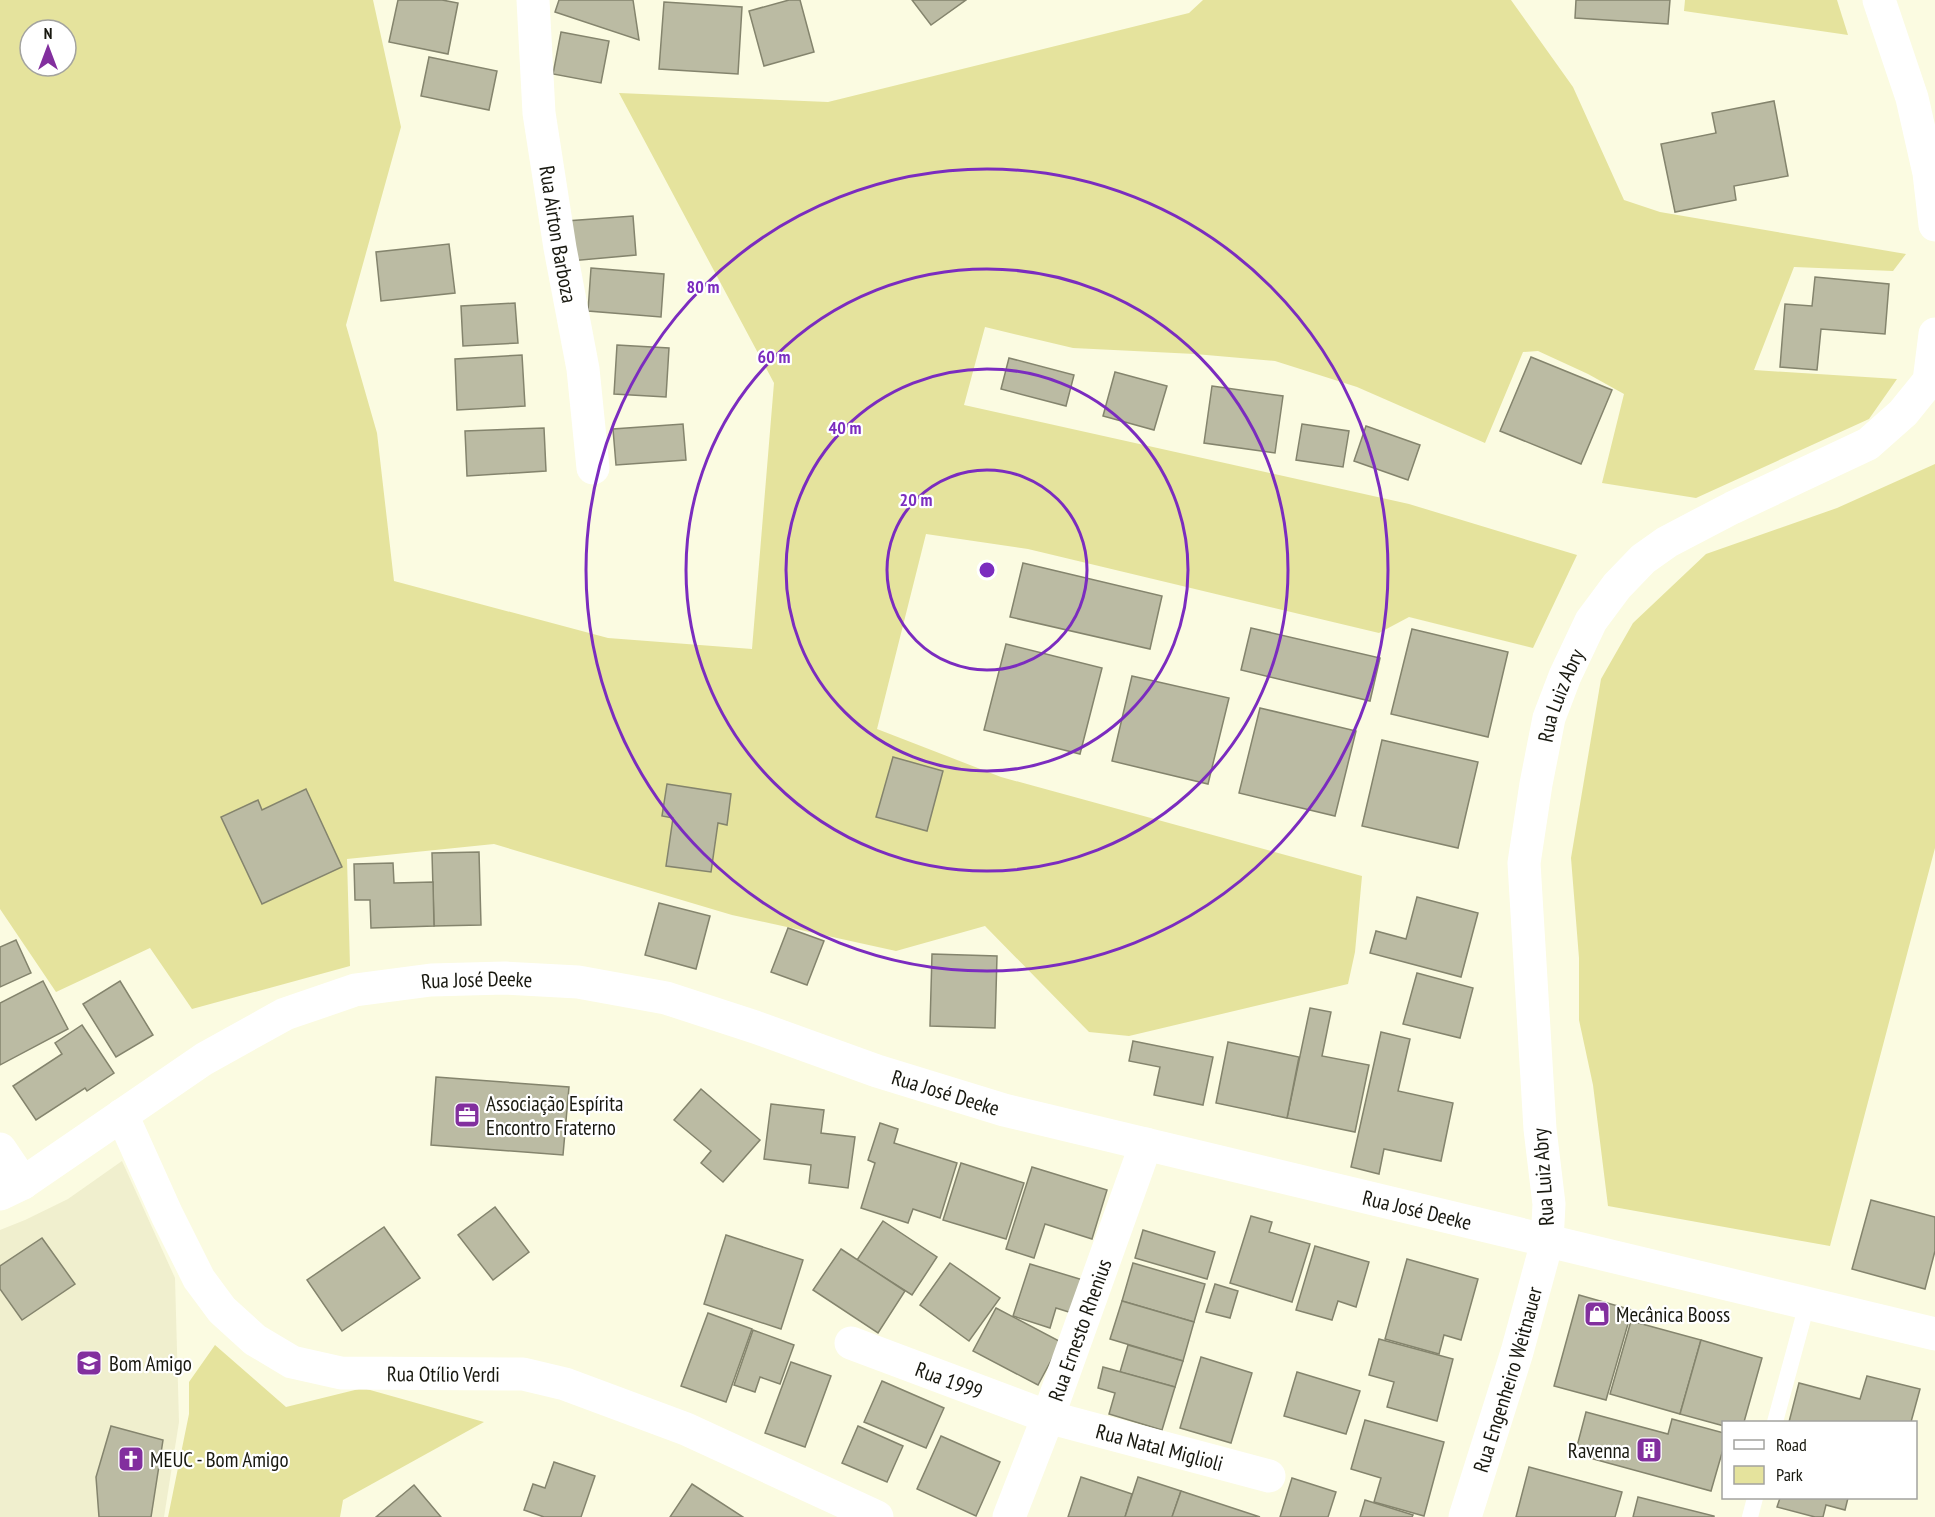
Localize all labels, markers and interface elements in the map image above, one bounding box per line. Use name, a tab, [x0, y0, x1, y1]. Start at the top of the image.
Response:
north arrow	[18, 18, 78, 78]
text: N	[44, 23, 52, 43]
street label: Rua Airton Barboza	[534, 164, 584, 305]
text: 80 m	[687, 275, 719, 298]
text: 60 m	[758, 345, 790, 368]
text: 40 m	[829, 416, 861, 439]
text: 20 m	[900, 488, 932, 511]
centre of rings	[977, 560, 997, 580]
street label: Rua Luiz Abry	[1531, 644, 1590, 744]
street label: Rua José Deeke	[419, 964, 533, 995]
street label: Rua José Deeke	[889, 1063, 1003, 1121]
place label: Associação Espírita Encontro Fraterno	[486, 1090, 623, 1141]
office icon: Associação Espírita Encontro Fraterno	[452, 1100, 482, 1130]
street label: Rua Luiz Abry	[1526, 1127, 1560, 1227]
street label: Rua José Deeke	[1360, 1183, 1475, 1236]
street label: Rua Ernesto Rhenius	[1041, 1255, 1117, 1405]
street label: Rua Engenheiro Weitnauer	[1466, 1283, 1548, 1475]
shop icon: Mecânica Booss	[1582, 1299, 1612, 1329]
place label: Mecânica Booss	[1616, 1301, 1730, 1328]
school or university icon: Bom Amigo	[74, 1348, 104, 1378]
place label: Bom Amigo	[109, 1350, 192, 1377]
street label: Rua 1999	[912, 1355, 987, 1405]
street label: Rua Otílio Verdi	[387, 1360, 500, 1387]
street label: Rua Natal Miglioli	[1093, 1417, 1226, 1477]
legend	[1722, 1421, 1917, 1499]
text: Road	[1776, 1433, 1807, 1456]
building icon: Ravenna	[1634, 1435, 1664, 1465]
place label: Ravenna	[1568, 1437, 1630, 1464]
church icon: MEUC - Bom Amigo	[116, 1444, 146, 1474]
place label: MEUC - Bom Amigo	[150, 1446, 289, 1473]
text: Park	[1776, 1463, 1803, 1486]

